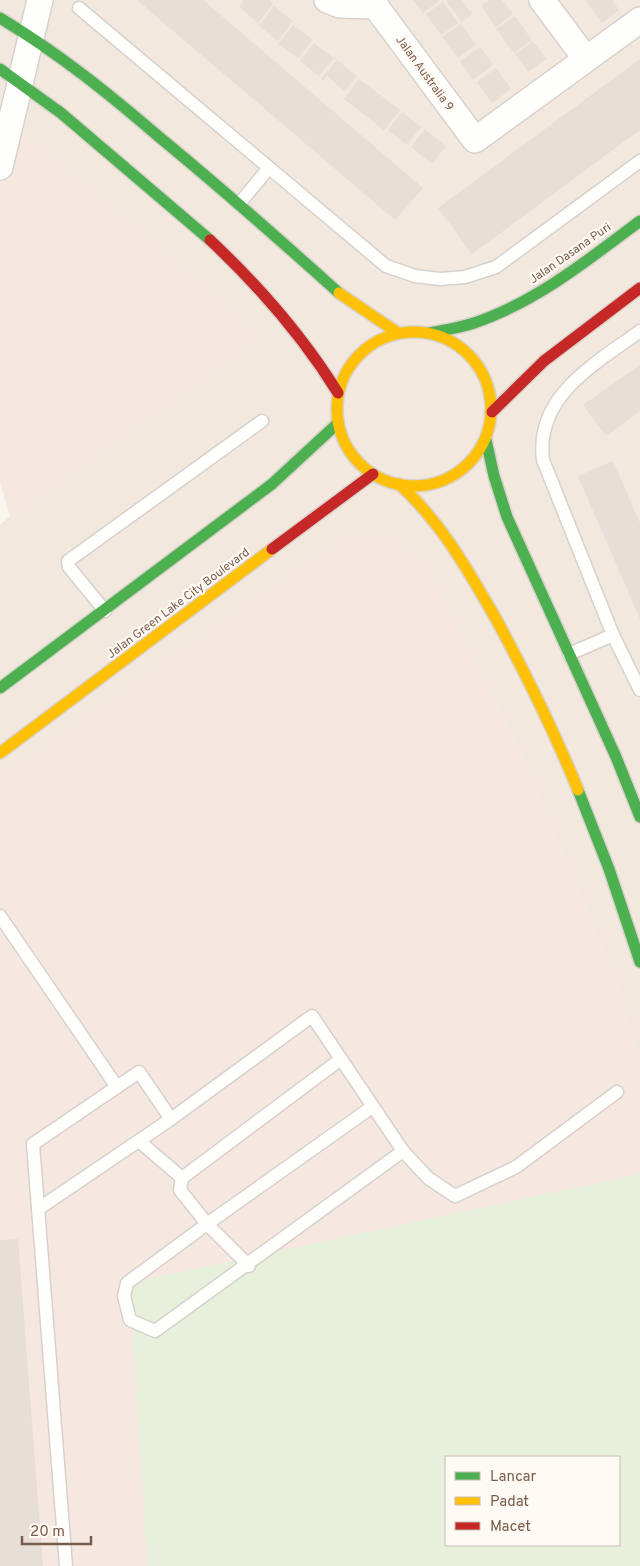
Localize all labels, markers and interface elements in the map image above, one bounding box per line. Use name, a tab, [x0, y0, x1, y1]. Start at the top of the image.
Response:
street label: Jalan Australia 9	[391, 33, 457, 114]
street label: Jalan Dasana Puri	[527, 220, 615, 288]
street label: Jalan Green Lake City Boulevard	[104, 545, 253, 663]
legend	[445, 1456, 620, 1546]
text: Lancar	[490, 1468, 537, 1487]
text: Padat	[490, 1493, 529, 1512]
scale bar	[22, 1514, 91, 1546]
text: Macet	[490, 1518, 531, 1537]
text: 20 m	[30, 1523, 65, 1542]

